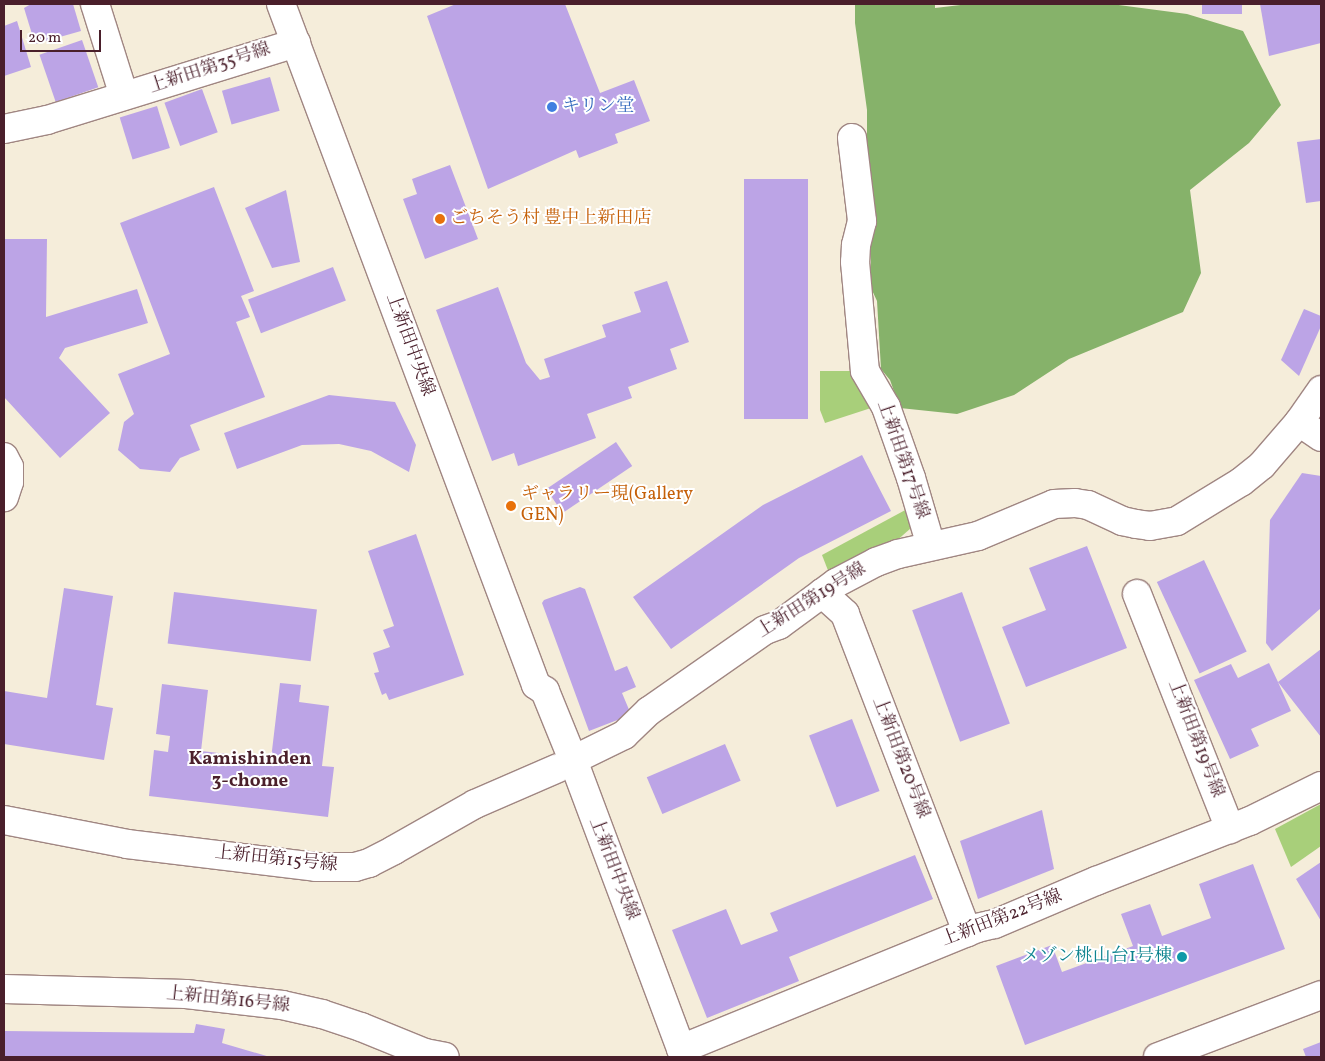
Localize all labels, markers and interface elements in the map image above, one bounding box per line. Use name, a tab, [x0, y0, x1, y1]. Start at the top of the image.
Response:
scale bar	[22, 20, 104, 52]
text: 20 m	[28, 28, 61, 49]
street label: 上新田第35号線	[147, 39, 273, 99]
place label: キリン堂	[562, 96, 634, 118]
marker: キリン堂	[546, 101, 558, 113]
place label: ごちそう村 豊中上新田店	[450, 208, 652, 230]
marker: ごちそう村 豊中上新田店	[434, 213, 446, 225]
street label: 上新田中央線	[380, 291, 438, 399]
street label: 上新田第17号線	[872, 398, 932, 522]
place label: ギャラリー現(Gallery GEN)	[521, 485, 693, 528]
marker: ギャラリー現(Gallery GEN)	[505, 500, 517, 512]
street label: 上新田第19号線	[754, 559, 870, 643]
street label: 上新田第19号線	[1163, 677, 1227, 801]
street label: 上新田第20号線	[867, 694, 933, 822]
district label: Kamishinden 3-chome	[188, 749, 312, 793]
street label: 上新田中央線	[584, 815, 642, 923]
street label: 上新田第15号線	[213, 843, 339, 877]
street label: 上新田第22号線	[939, 886, 1065, 952]
place label: メゾン桃山台1号棟	[1021, 946, 1172, 968]
marker: メゾン桃山台1号棟	[1176, 951, 1188, 963]
street label: 上新田第16号線	[165, 984, 291, 1018]

